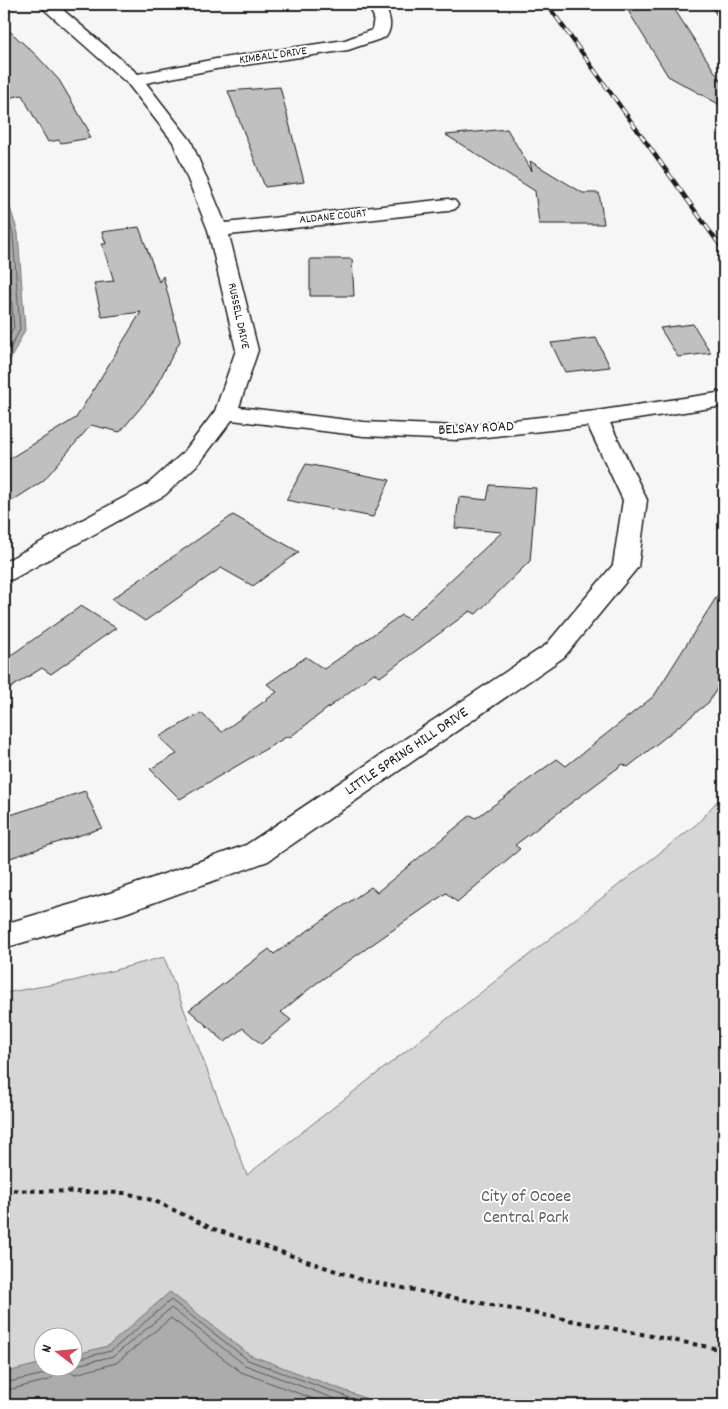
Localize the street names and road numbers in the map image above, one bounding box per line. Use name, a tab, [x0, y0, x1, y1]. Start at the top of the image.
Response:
street label: KIMBALL DRIVE	[238, 43, 308, 69]
street label: ALDANE COURT	[299, 205, 368, 229]
street label: RUSSELL DRIVE	[223, 281, 253, 351]
street label: BELSAY ROAD	[438, 416, 515, 442]
street label: LITTLE SPRING HILL DRIVE	[341, 702, 473, 802]

